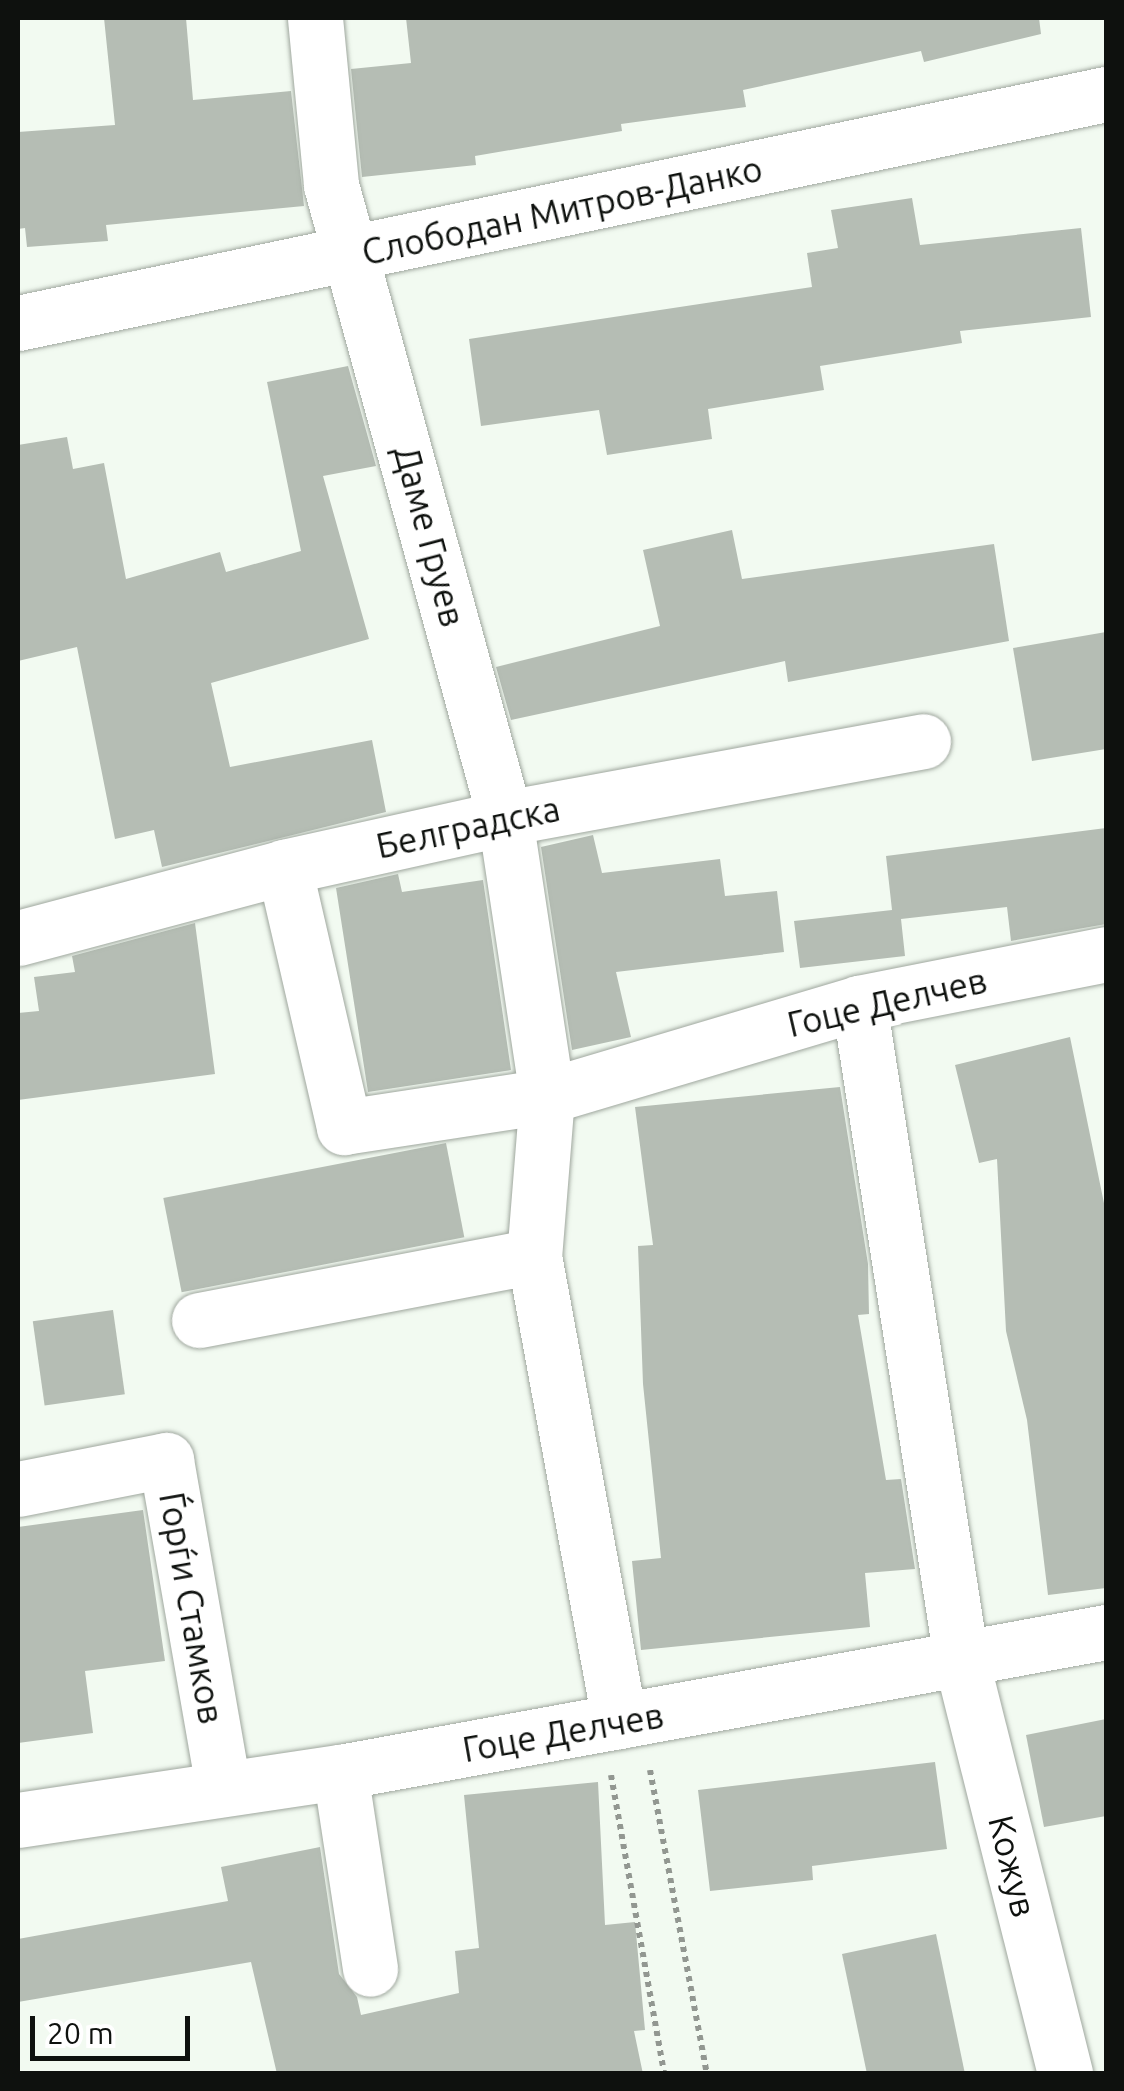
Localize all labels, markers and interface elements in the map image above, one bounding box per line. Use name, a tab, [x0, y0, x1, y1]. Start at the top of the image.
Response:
street label: Слободан Митров-Данко	[358, 147, 766, 273]
street label: Даме Груев	[386, 441, 474, 631]
street label: Белградска	[372, 787, 564, 867]
street label: Гоце Делчев	[783, 959, 991, 1045]
street label: Ѓорѓи Стамков	[151, 1489, 233, 1727]
street label: Гоце Делчев	[459, 1694, 667, 1770]
street label: Кожув	[980, 1811, 1046, 1921]
scale bar	[35, 1996, 195, 2058]
text: 20 m	[47, 2016, 114, 2050]

